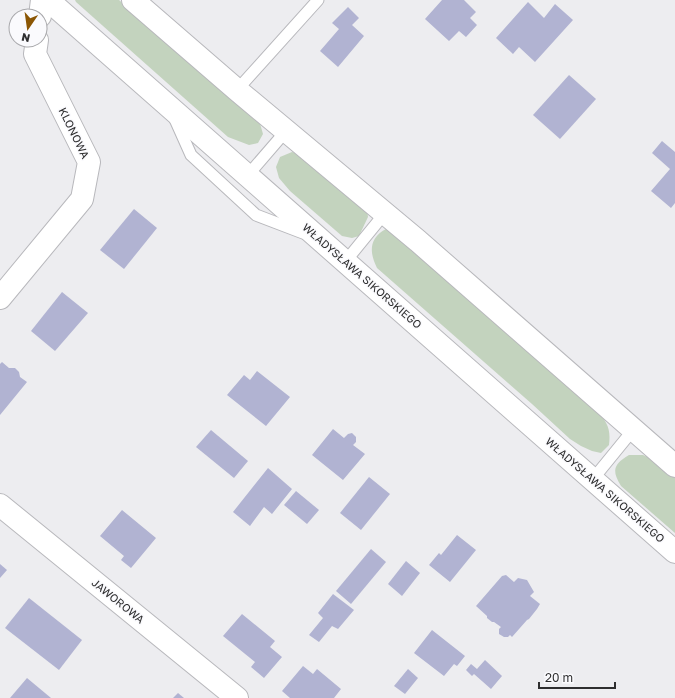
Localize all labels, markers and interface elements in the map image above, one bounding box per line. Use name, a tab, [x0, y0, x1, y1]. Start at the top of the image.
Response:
north arrow	[8, 8, 48, 48]
text: N	[20, 31, 31, 46]
street label: KLONOWA	[57, 105, 93, 161]
street label: WŁADYSŁAWA SIKORSKIEGO	[300, 220, 425, 331]
street label: WŁADYSŁAWA SIKORSKIEGO	[543, 434, 668, 545]
street label: JAWOROWA	[89, 575, 148, 626]
scale bar	[539, 664, 615, 690]
text: 20 m	[545, 670, 573, 685]

